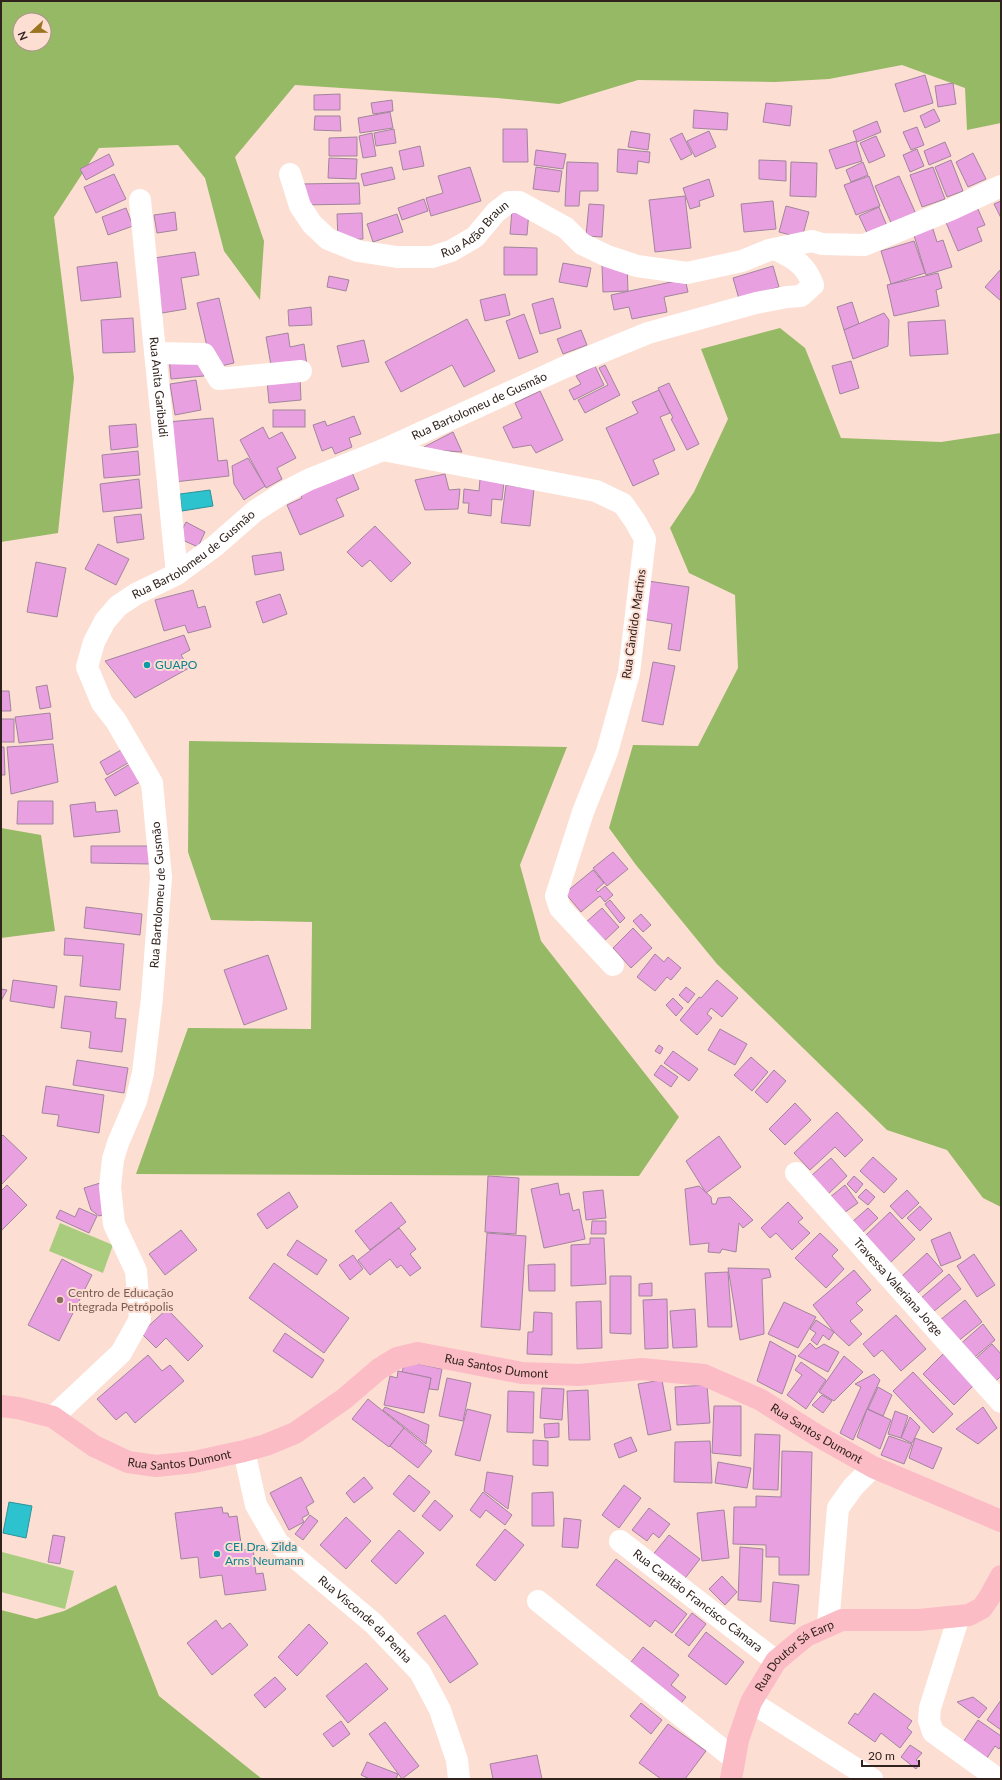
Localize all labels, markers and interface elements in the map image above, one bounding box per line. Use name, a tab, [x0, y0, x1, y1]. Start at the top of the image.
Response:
north arrow	[12, 12, 52, 52]
text: N	[15, 30, 30, 42]
street label: Rua Adão Braun	[439, 197, 511, 261]
street label: Rua Anita Garibaldi	[147, 336, 171, 438]
street label: Rua Bartolomeu de Gusmão	[409, 368, 549, 443]
street label: Rua Bartolomeu de Gusmão	[129, 506, 258, 602]
street label: Rua Cândido Martins	[618, 568, 649, 680]
place label: GUAPO	[155, 657, 198, 672]
marker: GUAPO	[142, 660, 152, 670]
street label: Rua Bartolomeu de Gusmão	[146, 821, 168, 969]
street label: Travessa Valeriana Jorge	[851, 1234, 946, 1339]
place label: Centro de Educação Integrada Petrópolis	[68, 1285, 174, 1314]
marker: Centro de Educação Integrada Petrópolis	[55, 1295, 65, 1305]
street label: Rua Santos Dumont	[443, 1350, 549, 1381]
street label: Rua Santos Dumont	[768, 1400, 866, 1467]
street label: Rua Santos Dumont	[127, 1446, 233, 1473]
place label: CEI Dra. Zilda Arns Neumann	[225, 1539, 304, 1568]
street label: Rua Capitão Francisco Câmara	[630, 1546, 766, 1655]
marker: CEI Dra. Zilda Arns Neumann	[212, 1549, 222, 1559]
street label: Rua Visconde da Penha	[315, 1572, 415, 1666]
street label: Rua Doutor Sá Earp	[751, 1616, 836, 1694]
scale bar	[862, 1742, 919, 1768]
text: 20 m	[868, 1748, 895, 1763]

